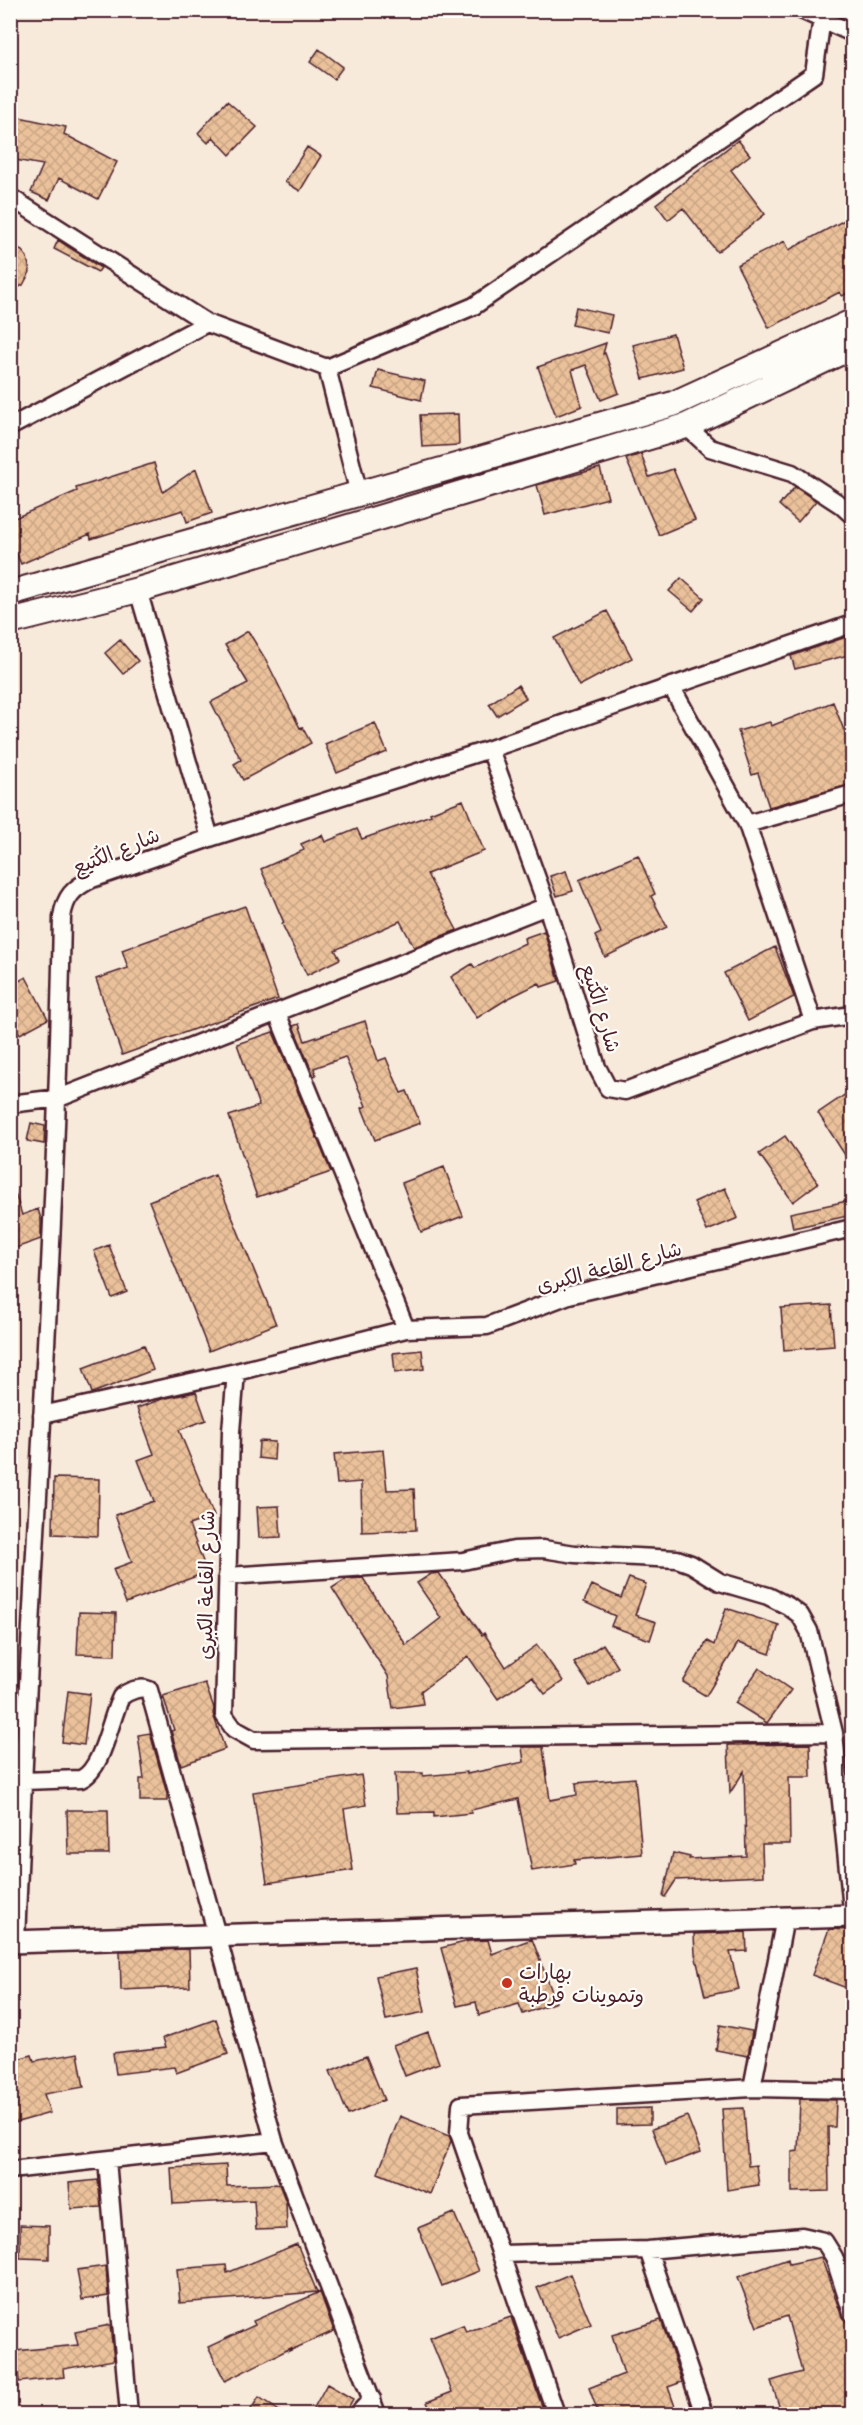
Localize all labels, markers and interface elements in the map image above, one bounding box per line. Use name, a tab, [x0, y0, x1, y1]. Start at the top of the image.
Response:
street label: شارع الكُتيع	[69, 822, 164, 882]
street label: شارع الكُتيع	[573, 960, 627, 1056]
street label: شارع القاعة الكبرى	[534, 1237, 685, 1300]
street label: شارع القاعة الكبرى	[194, 1510, 221, 1660]
place label: بهارات وتموينات قرطبة	[519, 1961, 644, 2007]
marker: بهارات وتموينات قرطبة	[500, 1976, 514, 1990]

